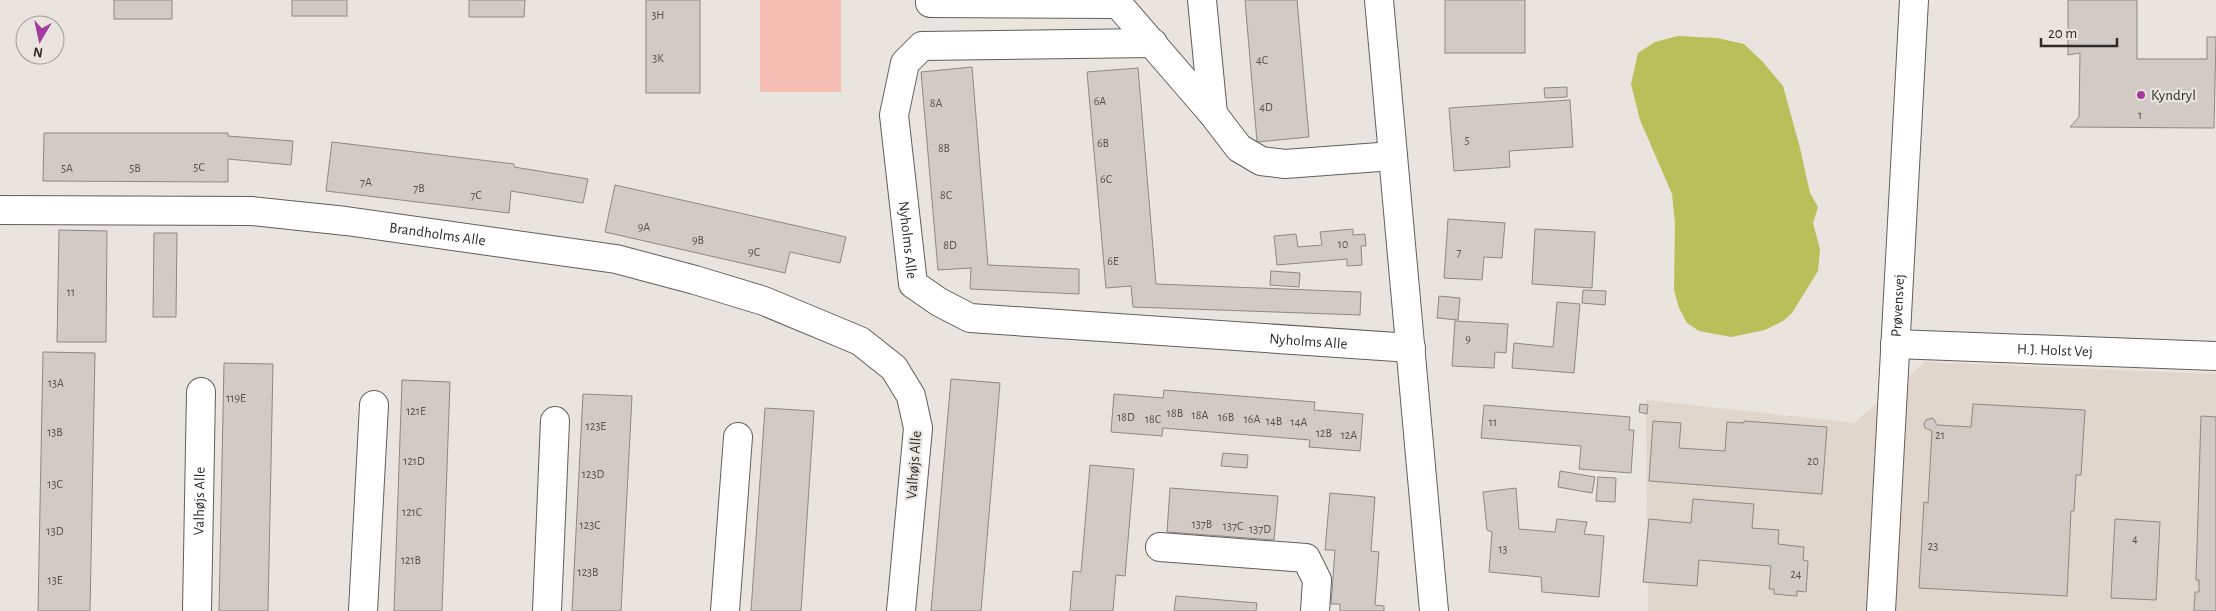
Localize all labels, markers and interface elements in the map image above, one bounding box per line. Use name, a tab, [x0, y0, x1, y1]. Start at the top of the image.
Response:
house number: 3H	[651, 9, 665, 21]
north arrow	[15, 15, 65, 65]
scale bar	[2041, 15, 2117, 47]
text: 20 m	[2048, 26, 2077, 41]
text: N	[32, 44, 44, 60]
house number: 3K	[652, 52, 664, 64]
house number: 4C	[1256, 54, 1268, 66]
place label: Kyndryl	[2151, 88, 2196, 103]
marker: Kyndryl	[2135, 89, 2147, 101]
house number: 6A	[1094, 95, 1106, 107]
house number: 8A	[930, 97, 942, 109]
house number: 4D	[1259, 101, 1273, 113]
house number: 1	[2138, 109, 2142, 121]
house number: 5	[1464, 134, 1470, 146]
house number: 6B	[1097, 137, 1109, 149]
house number: 8B	[938, 142, 950, 154]
house number: 5C	[193, 161, 205, 173]
house number: 5A	[61, 162, 73, 174]
house number: 5B	[129, 162, 141, 174]
house number: 6C	[1100, 173, 1112, 185]
house number: 7A	[360, 176, 372, 188]
house number: 7B	[413, 182, 425, 194]
house number: 7C	[470, 189, 482, 201]
house number: 8C	[940, 189, 952, 201]
street label: Nyholms Alle	[896, 200, 920, 280]
street label: Brandholms Alle	[389, 220, 487, 248]
house number: 9A	[638, 221, 650, 233]
house number: 9B	[692, 234, 704, 246]
house number: 10	[1338, 238, 1348, 250]
house number: 8D	[943, 239, 957, 251]
house number: 9C	[748, 246, 760, 258]
house number: 7	[1456, 246, 1462, 258]
house number: 6E	[1107, 255, 1119, 267]
street label: Prøvensvej	[1888, 274, 1907, 337]
house number: 11	[67, 286, 75, 298]
street label: Nyholms Alle	[1269, 331, 1348, 351]
house number: 9	[1465, 333, 1471, 345]
street label: H.J. Holst Vej	[2017, 341, 2093, 359]
house number: 13A	[48, 377, 64, 389]
house number: 119E	[226, 392, 246, 404]
house number: 121E	[406, 405, 426, 417]
house number: 18B	[1167, 407, 1183, 419]
house number: 18A	[1192, 409, 1208, 421]
house number: 18D	[1117, 411, 1135, 423]
house number: 16B	[1218, 411, 1234, 423]
house number: 18C	[1145, 413, 1161, 425]
house number: 16A	[1244, 413, 1260, 425]
house number: 14B	[1266, 415, 1282, 427]
house number: 14A	[1291, 416, 1307, 428]
house number: 11	[1489, 416, 1497, 428]
house number: 123E	[586, 420, 606, 432]
house number: 13B	[47, 426, 63, 438]
house number: 12B	[1316, 427, 1332, 439]
house number: 12A	[1341, 429, 1357, 441]
house number: 21	[1935, 429, 1945, 441]
street label: Valhøjs Alle	[904, 430, 924, 500]
house number: 121D	[403, 455, 425, 467]
house number: 20	[1807, 455, 1819, 467]
street label: Valhøjs Alle	[191, 467, 207, 535]
house number: 123D	[582, 468, 604, 480]
house number: 13C	[47, 478, 63, 490]
house number: 121C	[402, 506, 422, 518]
house number: 137B	[1192, 518, 1212, 530]
house number: 123C	[580, 519, 600, 531]
house number: 137C	[1223, 520, 1243, 532]
house number: 137D	[1249, 523, 1271, 535]
house number: 13D	[47, 525, 64, 537]
house number: 4	[2132, 533, 2138, 545]
house number: 23	[1928, 540, 1938, 552]
house number: 13	[1498, 543, 1508, 555]
house number: 121B	[401, 554, 421, 566]
house number: 123B	[578, 566, 598, 578]
house number: 24	[1790, 568, 1802, 580]
house number: 13E	[48, 574, 63, 586]

